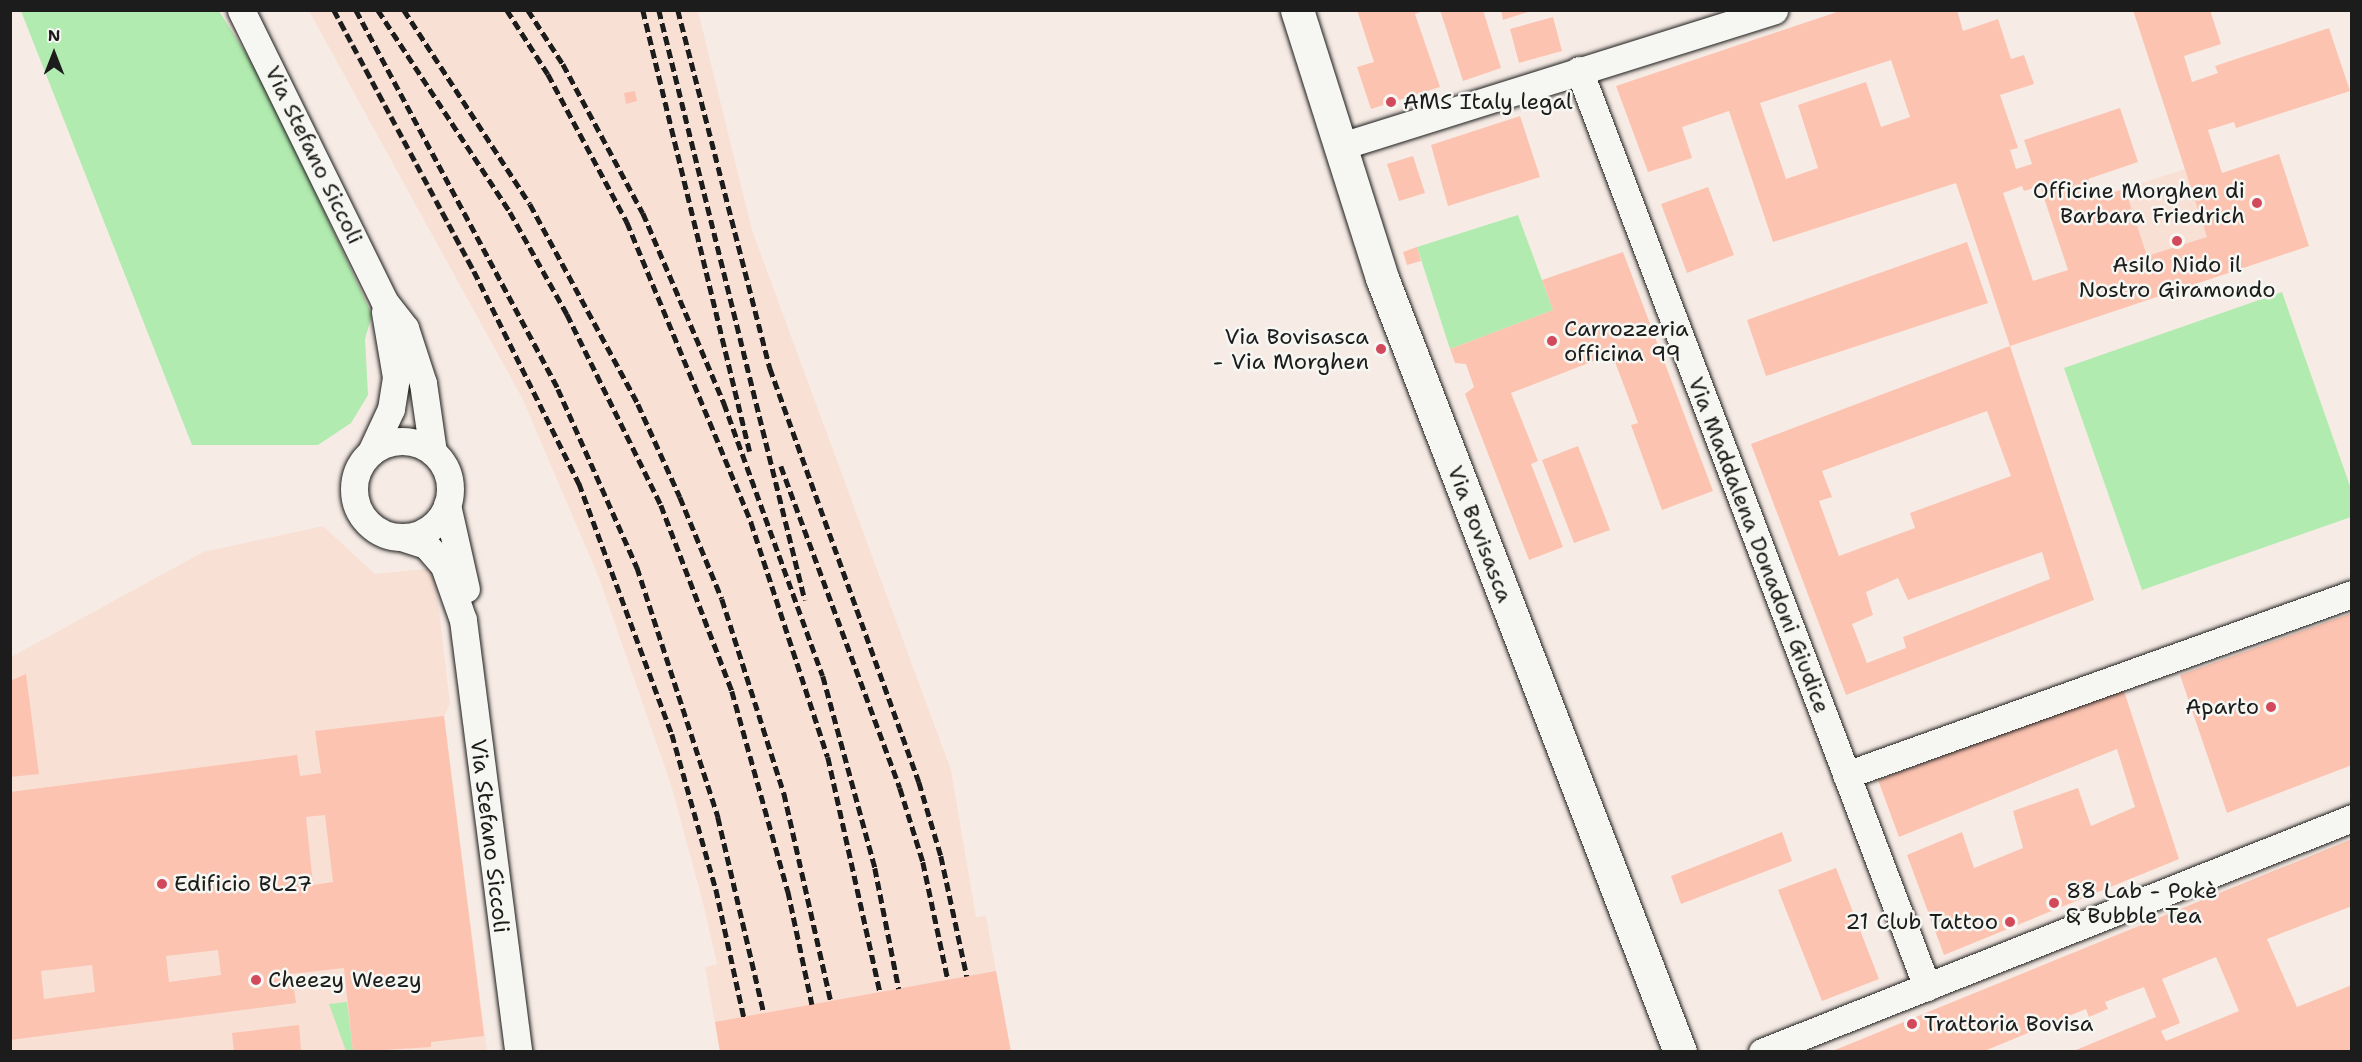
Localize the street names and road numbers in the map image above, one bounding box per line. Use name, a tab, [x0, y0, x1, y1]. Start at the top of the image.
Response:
street label: Via Stefano Siccoli	[259, 61, 369, 249]
street label: Via Maddalena Donadoni Giudice	[1683, 373, 1835, 717]
street label: Via Bovisasca	[1442, 462, 1518, 606]
street label: Via Stefano Siccoli	[465, 737, 515, 935]

